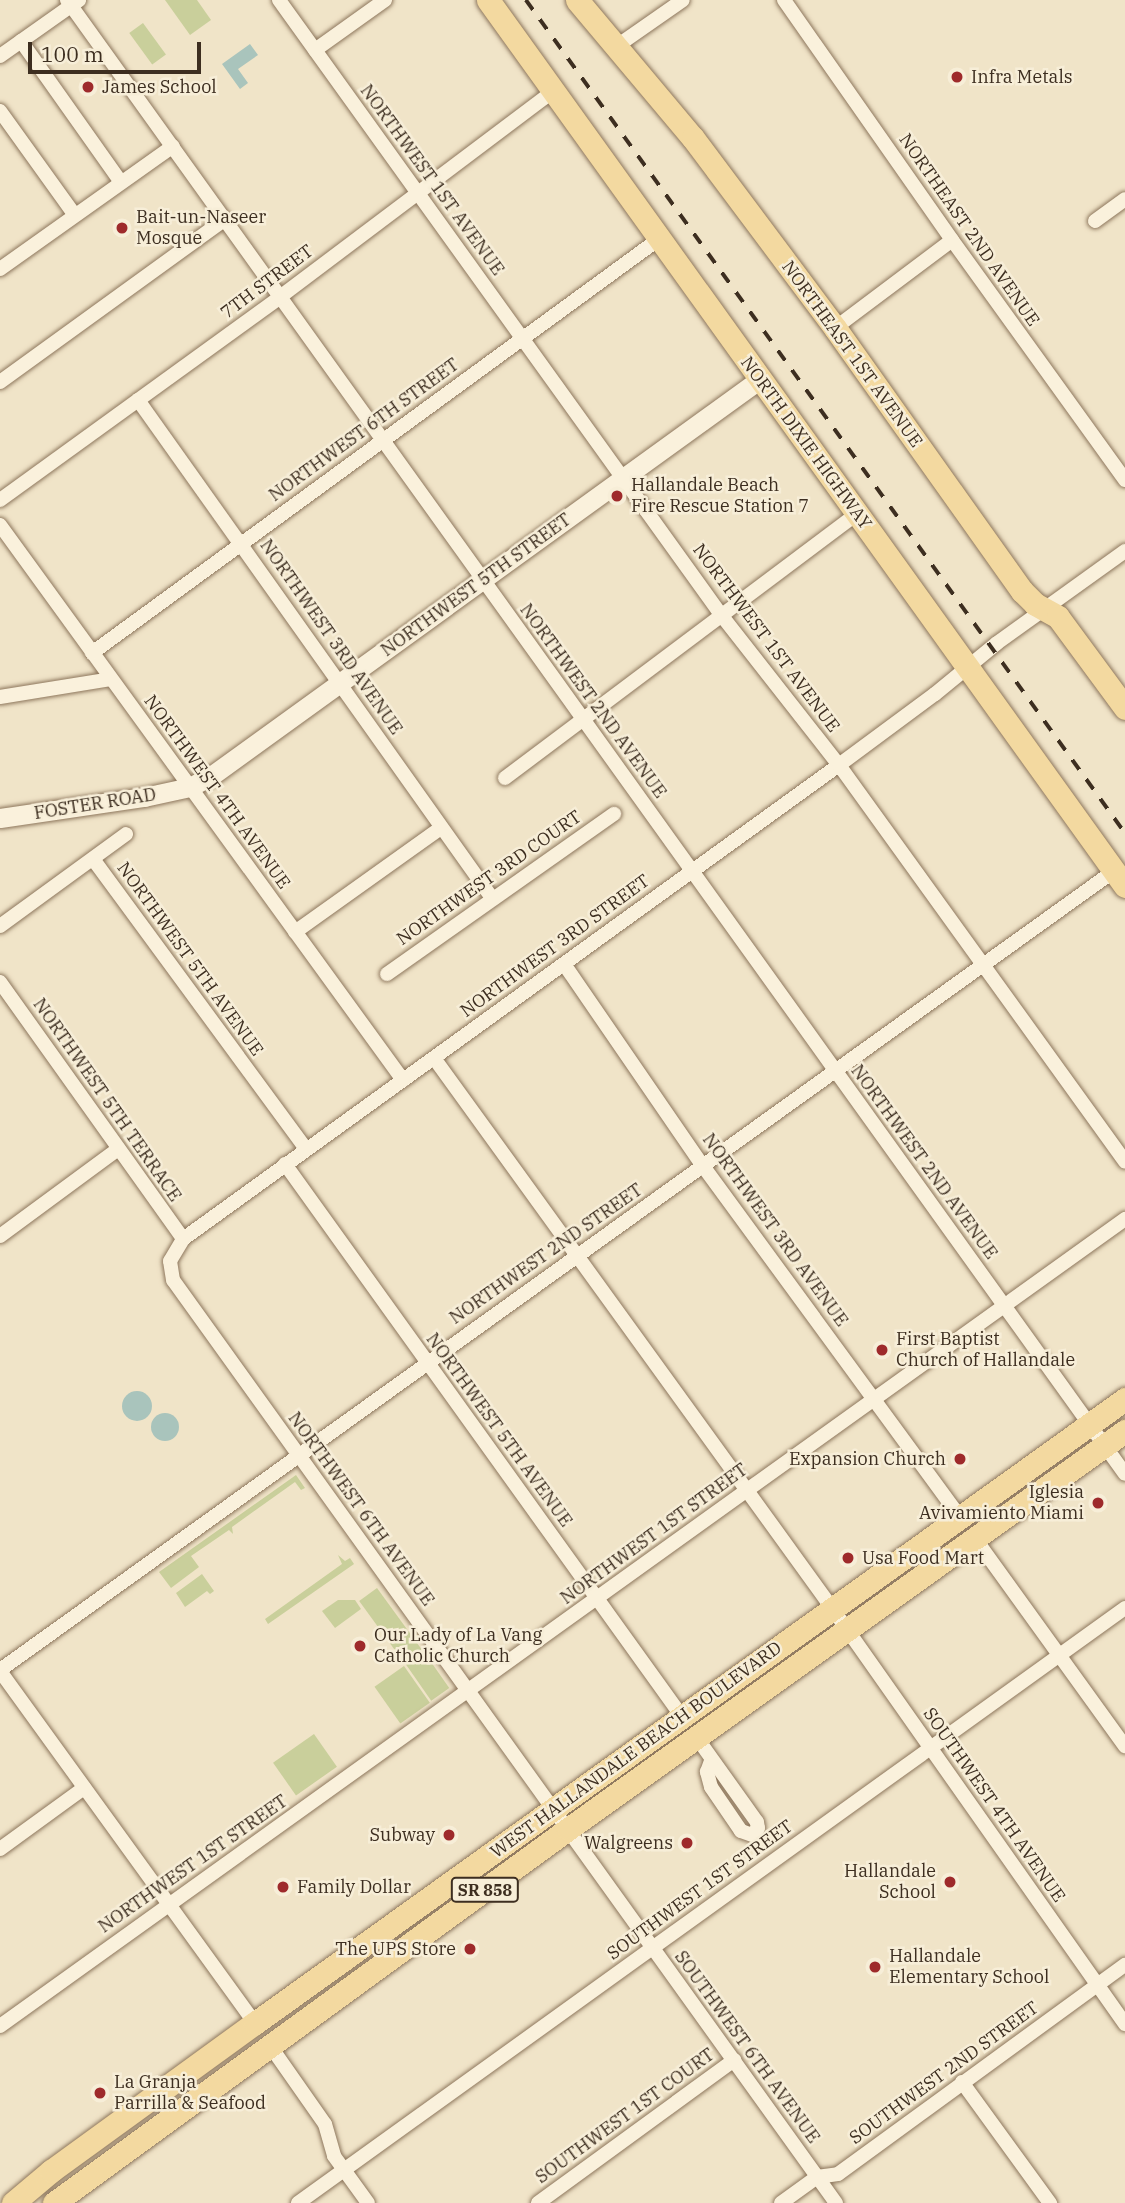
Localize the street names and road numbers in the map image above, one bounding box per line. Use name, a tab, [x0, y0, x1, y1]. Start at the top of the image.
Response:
street label: NORTHWEST 1ST AVENUE	[356, 80, 508, 280]
street label: NORTHEAST 2ND AVENUE	[894, 130, 1044, 330]
street label: 7TH STREET	[217, 240, 317, 324]
street label: NORTHEAST 1ST AVENUE	[777, 256, 927, 452]
street label: NORTH DIXIE HIGHWAY	[736, 352, 876, 534]
street label: NORTHWEST 6TH STREET	[265, 354, 463, 506]
street label: NORTHWEST 5TH STREET	[377, 509, 575, 661]
street label: NORTHWEST 3RD AVENUE	[255, 535, 407, 739]
street label: NORTHWEST 1ST AVENUE	[688, 539, 844, 737]
street label: NORTHWEST 2ND AVENUE	[515, 600, 671, 802]
street label: NORTHWEST 4TH AVENUE	[139, 691, 295, 893]
street label: FOSTER ROAD	[32, 784, 158, 824]
street label: NORTHWEST 3RD COURT	[393, 806, 585, 950]
street label: NORTHWEST 5TH AVENUE	[112, 858, 268, 1060]
street label: NORTHWEST 3RD STREET	[456, 870, 654, 1022]
street label: NORTHWEST 5TH TERRACE	[28, 994, 186, 1206]
street label: NORTHWEST 2ND AVENUE	[846, 1061, 1002, 1263]
street label: NORTHWEST 3RD AVENUE	[698, 1129, 852, 1331]
street label: NORTHWEST 2ND STREET	[445, 1179, 647, 1329]
street label: NORTHWEST 5TH AVENUE	[421, 1329, 577, 1531]
street label: NORTHWEST 6TH AVENUE	[283, 1408, 439, 1610]
street label: NORTHWEST 1ST STREET	[556, 1459, 752, 1609]
street label: WEST HALLANDALE BEACH BOULEVARD	[486, 1637, 786, 1863]
street label: SOUTHWEST 4TH AVENUE	[918, 1704, 1070, 1906]
street label: NORTHWEST 1ST STREET	[94, 1790, 292, 1938]
street label: SOUTHWEST 1ST STREET	[603, 1815, 797, 1965]
road number: SR 858	[450, 1878, 520, 1902]
street label: SOUTHWEST 6TH AVENUE	[670, 1947, 824, 2147]
street label: SOUTHWEST 2ND STREET	[845, 1997, 1043, 2149]
street label: SOUTHWEST 1ST COURT	[531, 2044, 719, 2188]

